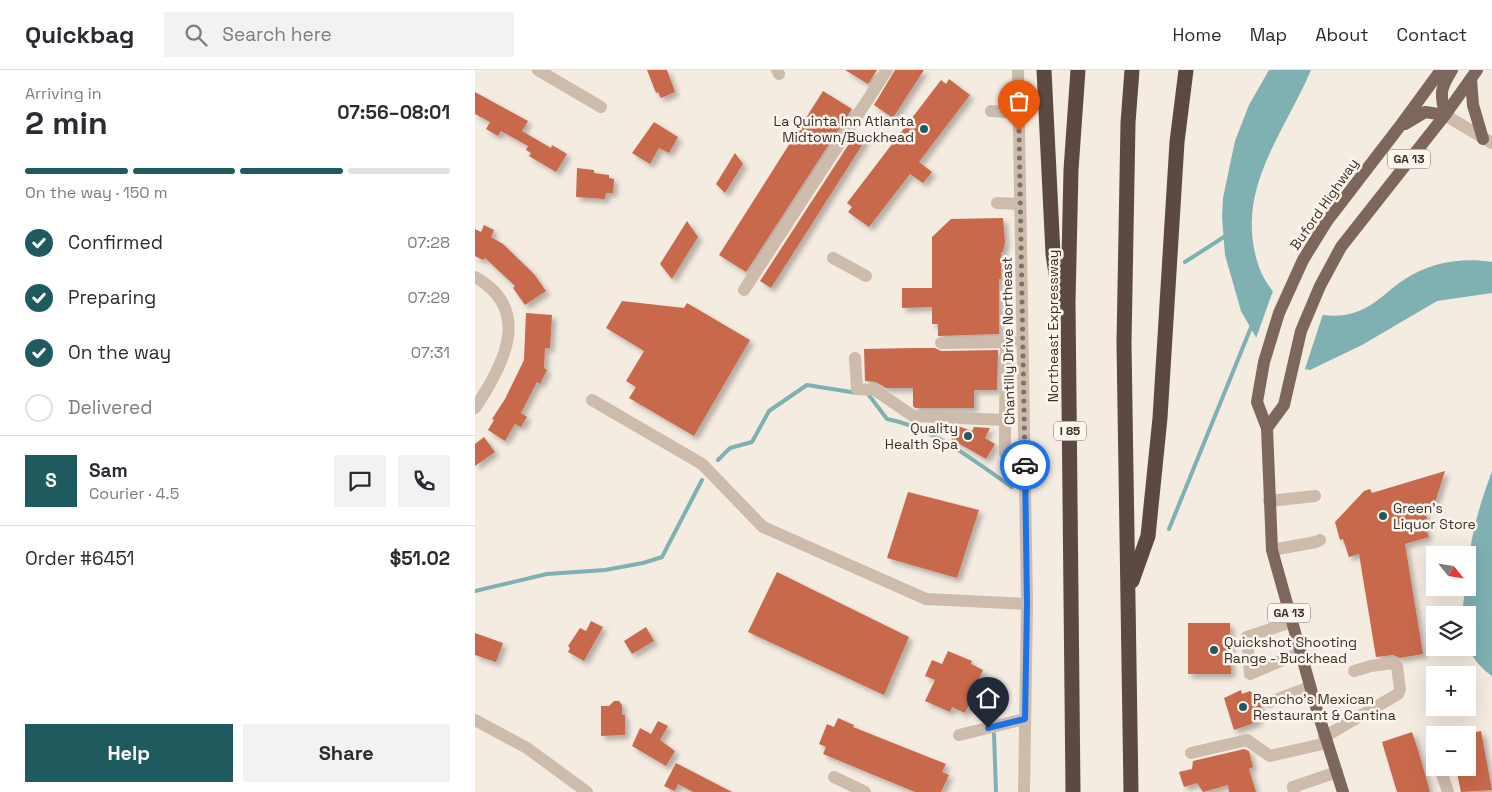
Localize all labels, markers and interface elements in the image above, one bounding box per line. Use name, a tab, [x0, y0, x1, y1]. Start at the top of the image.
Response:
search box	[164, 12, 514, 57]
text: Quickbag	[25, 19, 134, 50]
icon: search	[182, 21, 210, 49]
text: Search here	[222, 22, 332, 47]
text: Home	[1173, 23, 1222, 46]
text: Map	[1250, 23, 1287, 46]
text: About	[1315, 23, 1369, 46]
text: Contact	[1397, 23, 1467, 46]
pin	[998, 80, 1040, 131]
text: Arriving in	[25, 83, 102, 104]
icon: bag	[1005, 87, 1033, 115]
text: 07:56–08:01	[337, 100, 450, 125]
text: 2 min	[25, 103, 108, 143]
place label: La Quinta Inn Atlanta Midtown/Buckhead	[774, 112, 914, 146]
marker: La Quinta Inn Atlanta Midtown/Buckhead	[918, 123, 930, 135]
road number: GA 13	[1388, 150, 1430, 168]
street label: Buford Highway	[1286, 155, 1362, 253]
text: On the way · 150 m	[25, 182, 167, 203]
icon: check	[25, 229, 53, 257]
text: Confirmed	[68, 230, 163, 255]
text: 07:28	[407, 232, 450, 253]
street label: Northeast Expressway	[1044, 250, 1062, 402]
street label: Chantilly Drive Northeast	[998, 257, 1018, 425]
icon: check	[25, 284, 53, 312]
text: Preparing	[68, 285, 156, 310]
text: 07:29	[408, 287, 450, 308]
icon: check	[25, 339, 53, 367]
text: On the way	[68, 340, 171, 365]
text: 07:31	[411, 342, 450, 363]
text: Delivered	[68, 395, 153, 420]
place label: Quality Health Spa	[885, 419, 958, 453]
road number: I 85	[1054, 422, 1086, 441]
marker: Quality Health Spa	[962, 430, 974, 442]
courier	[1000, 440, 1050, 490]
icon: car	[1011, 451, 1039, 479]
button: chat	[334, 455, 386, 507]
button: phone	[398, 455, 450, 507]
text: Sam	[89, 458, 128, 483]
text: S	[45, 468, 57, 493]
text: Courier · 4.5	[89, 483, 179, 504]
place label: Green's Liquor Store	[1393, 499, 1476, 533]
marker: Green's Liquor Store	[1377, 510, 1389, 522]
text: Order #6451	[25, 546, 135, 571]
text: $51.02	[390, 546, 450, 571]
north arrow	[1426, 546, 1476, 596]
map controls	[1426, 546, 1476, 776]
road number: GA 13	[1268, 604, 1310, 622]
button: layers	[1426, 606, 1476, 656]
place label: Quickshot Shooting Range - Buckhead	[1224, 633, 1357, 667]
marker: Quickshot Shooting Range - Buckhead	[1208, 644, 1220, 656]
button: +	[1426, 666, 1476, 716]
pin	[967, 677, 1009, 728]
icon: home	[974, 684, 1002, 712]
place label: Pancho's Mexican Restaurant & Cantina	[1253, 690, 1396, 724]
marker: Pancho's Mexican Restaurant & Cantina	[1237, 701, 1249, 713]
button: Help	[25, 724, 233, 782]
button: Share	[243, 724, 450, 782]
button: −	[1426, 726, 1476, 776]

